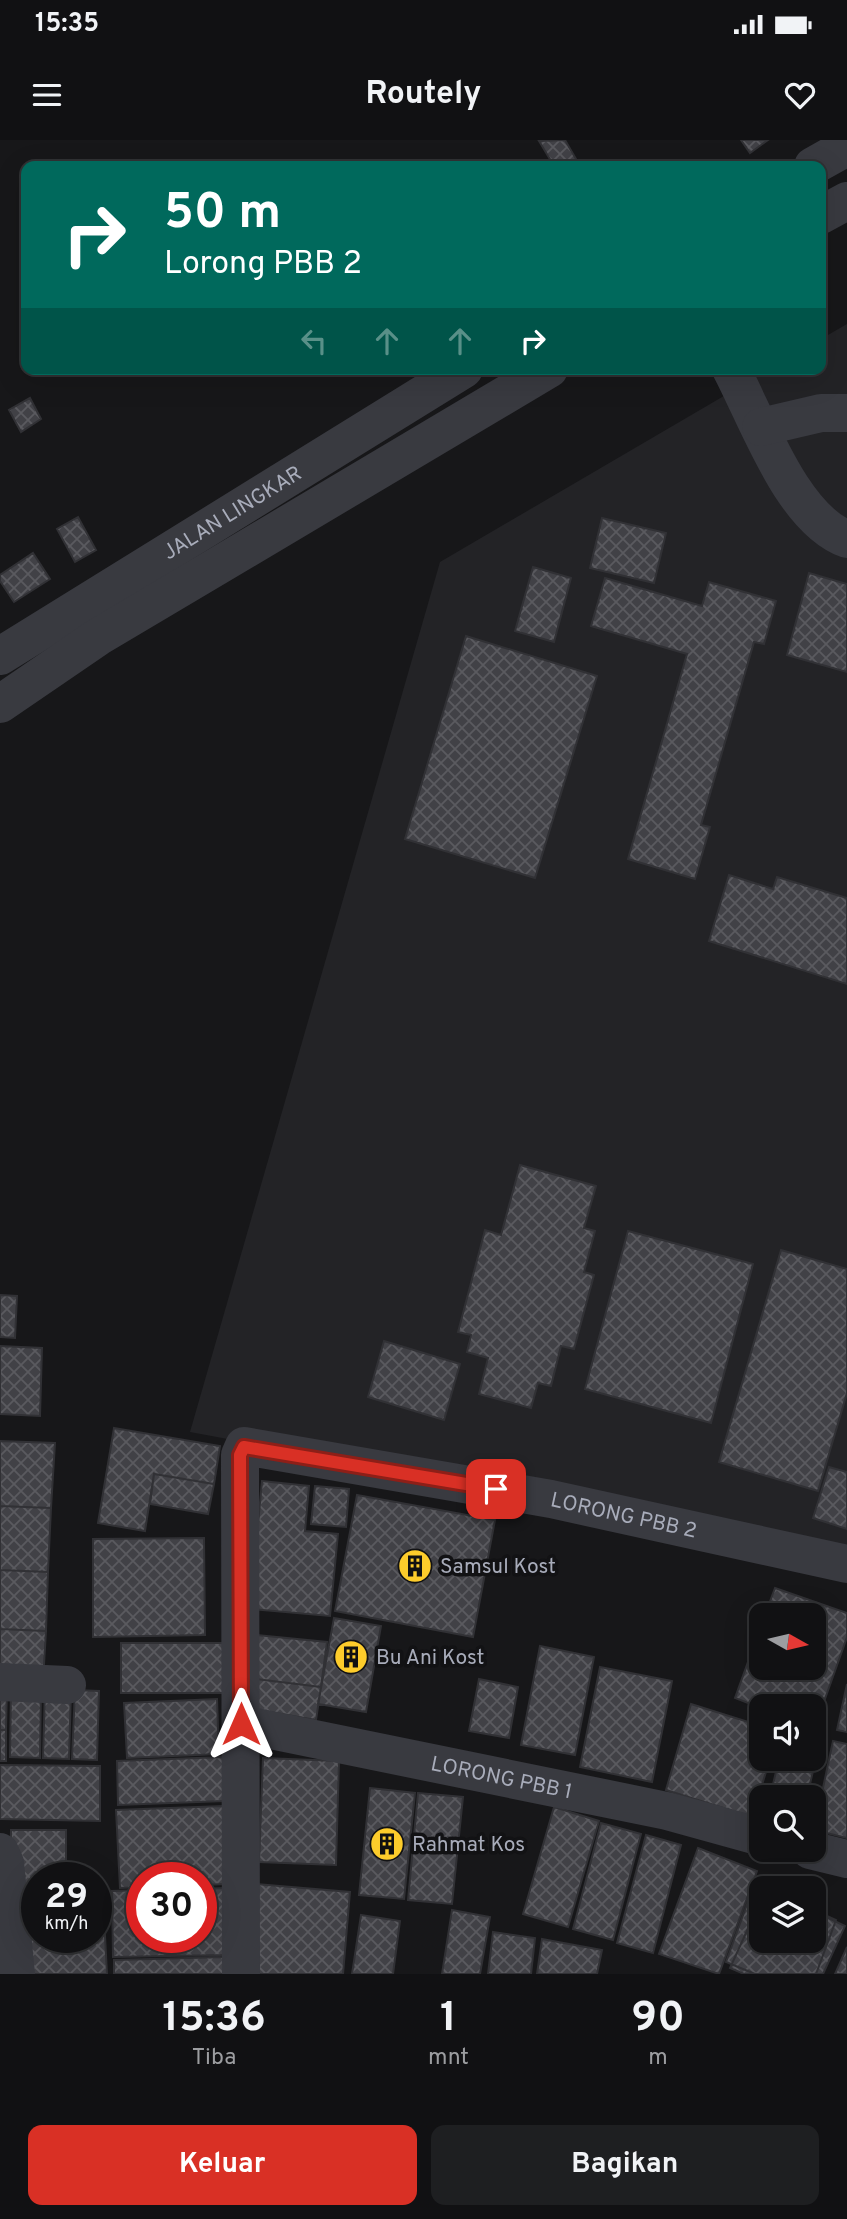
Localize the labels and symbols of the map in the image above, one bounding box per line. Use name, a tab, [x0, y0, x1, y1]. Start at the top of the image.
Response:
street label: JALAN LINGKAR	[158, 460, 308, 567]
pin	[466, 1459, 526, 1519]
street label: LORONG PBB 2	[548, 1487, 699, 1546]
building icon: Samsul Kost	[396, 1547, 434, 1585]
place label: Samsul Kost	[440, 1554, 556, 1581]
north arrow	[749, 1603, 826, 1680]
building icon: Bu Ani Kost	[332, 1638, 370, 1676]
place label: Bu Ani Kost	[376, 1645, 484, 1672]
position arrow	[204, 1687, 278, 1761]
street label: LORONG PBB 1	[428, 1751, 575, 1806]
building icon: Rahmat Kos	[368, 1825, 406, 1863]
place label: Rahmat Kos	[412, 1832, 525, 1859]
speed limit sign: 30	[126, 1862, 217, 1953]

